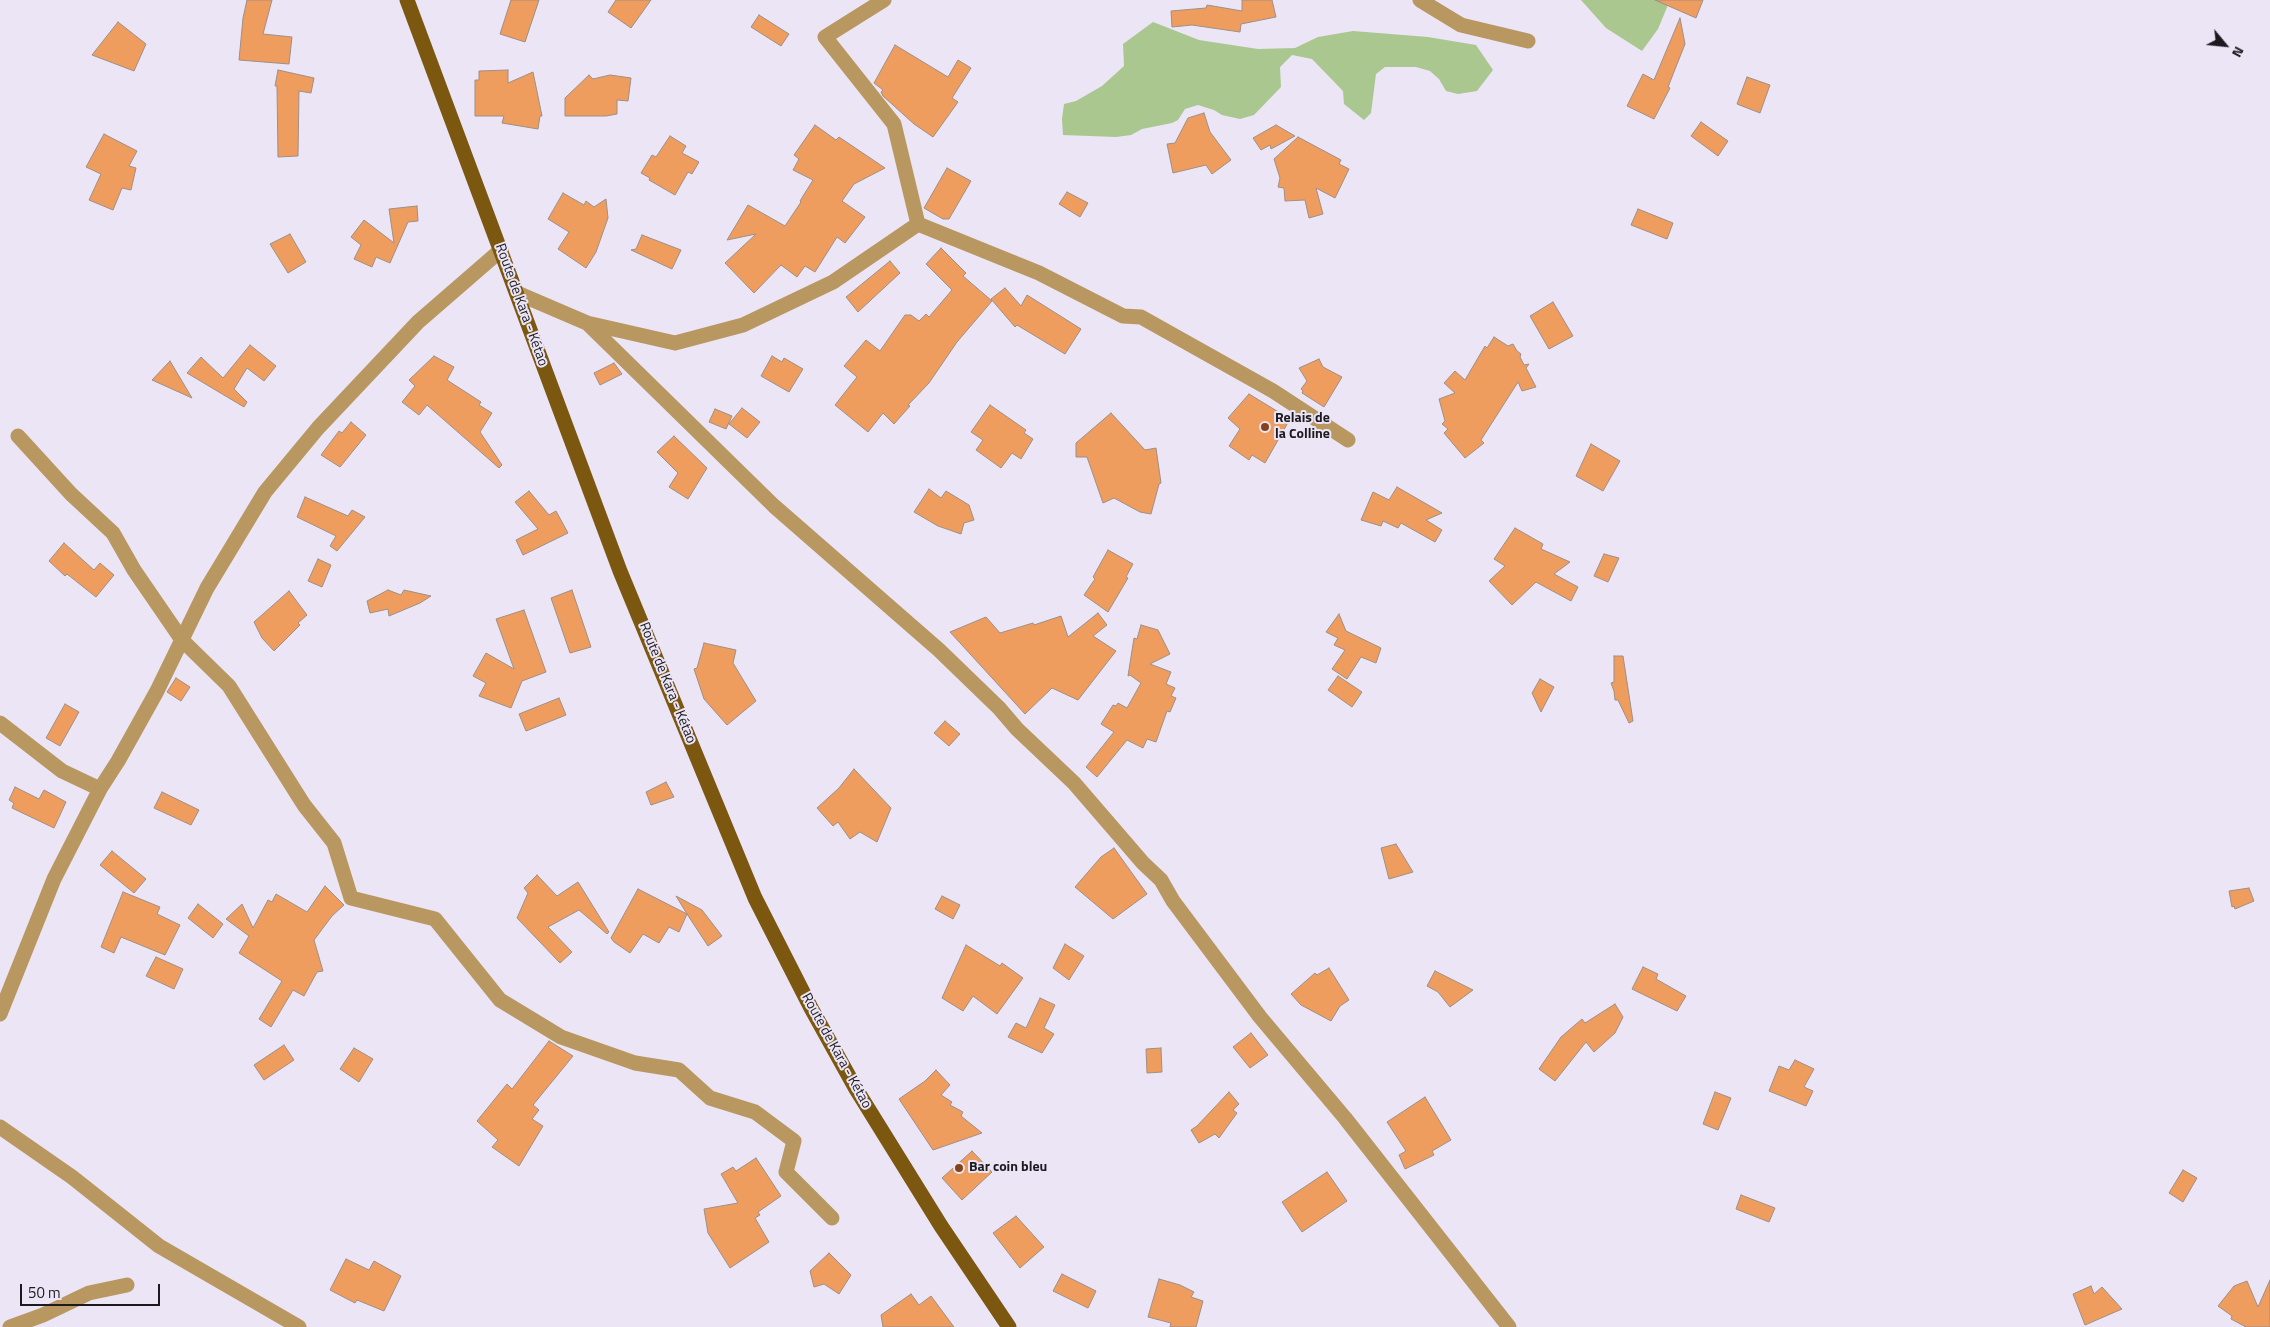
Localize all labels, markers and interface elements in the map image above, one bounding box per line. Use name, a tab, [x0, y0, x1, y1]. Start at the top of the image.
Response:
north arrow	[2200, 20, 2250, 70]
text: N	[2227, 43, 2250, 61]
street label: Route de Kara - Kétao	[491, 241, 551, 369]
place label: Relais de la Colline	[1275, 411, 1330, 444]
marker: Relais de la Colline	[1259, 421, 1271, 433]
street label: Route de Kara - Kétao	[635, 620, 699, 746]
street label: Route de Kara - Kétao	[797, 990, 875, 1112]
place label: Bar coin bleu	[969, 1160, 1047, 1176]
marker: Bar coin bleu	[953, 1162, 965, 1174]
scale bar	[22, 1274, 162, 1306]
text: 50 m	[28, 1281, 61, 1304]

